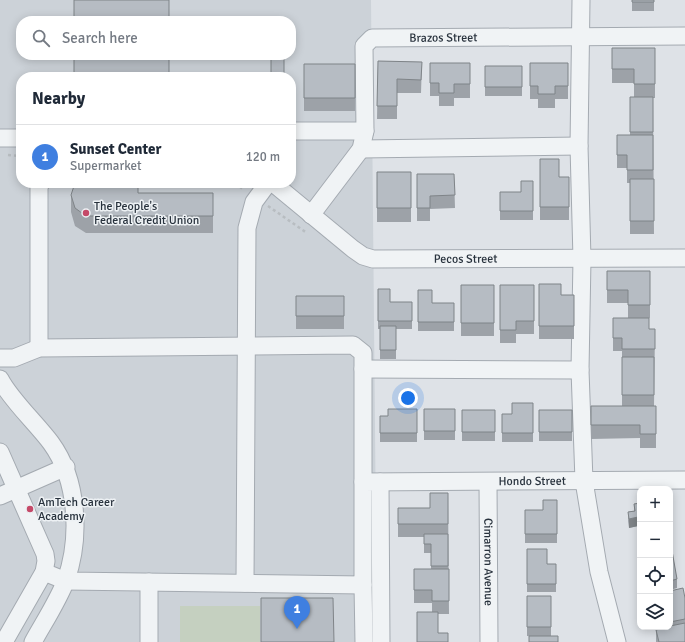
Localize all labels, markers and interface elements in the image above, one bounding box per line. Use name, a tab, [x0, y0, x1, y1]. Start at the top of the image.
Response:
search box	[16, 16, 296, 60]
icon: search	[30, 27, 52, 49]
text: Search here	[62, 29, 138, 47]
street label: Brazos Street	[409, 30, 478, 46]
text: Nearby	[32, 88, 85, 109]
text: Sunset Center	[70, 140, 161, 158]
text: 1	[41, 149, 49, 165]
text: 120 m	[246, 149, 280, 165]
text: Supermarket	[70, 158, 142, 174]
place label: The People's Federal Credit Union	[94, 199, 199, 228]
marker: The People's Federal Credit Union	[81, 208, 91, 218]
street label: Pecos Street	[434, 252, 497, 267]
your location	[398, 388, 418, 408]
street label: Hondo Street	[498, 474, 566, 489]
map controls	[637, 486, 673, 630]
button: +	[637, 486, 673, 522]
place label: AmTech Career Academy	[38, 495, 115, 524]
marker: AmTech Career Academy	[25, 504, 35, 514]
street label: Cimarron Avenue	[480, 518, 496, 606]
button: −	[637, 522, 673, 558]
button: locate	[637, 558, 673, 594]
button: layers	[637, 594, 673, 630]
pin: 1	[284, 596, 310, 629]

